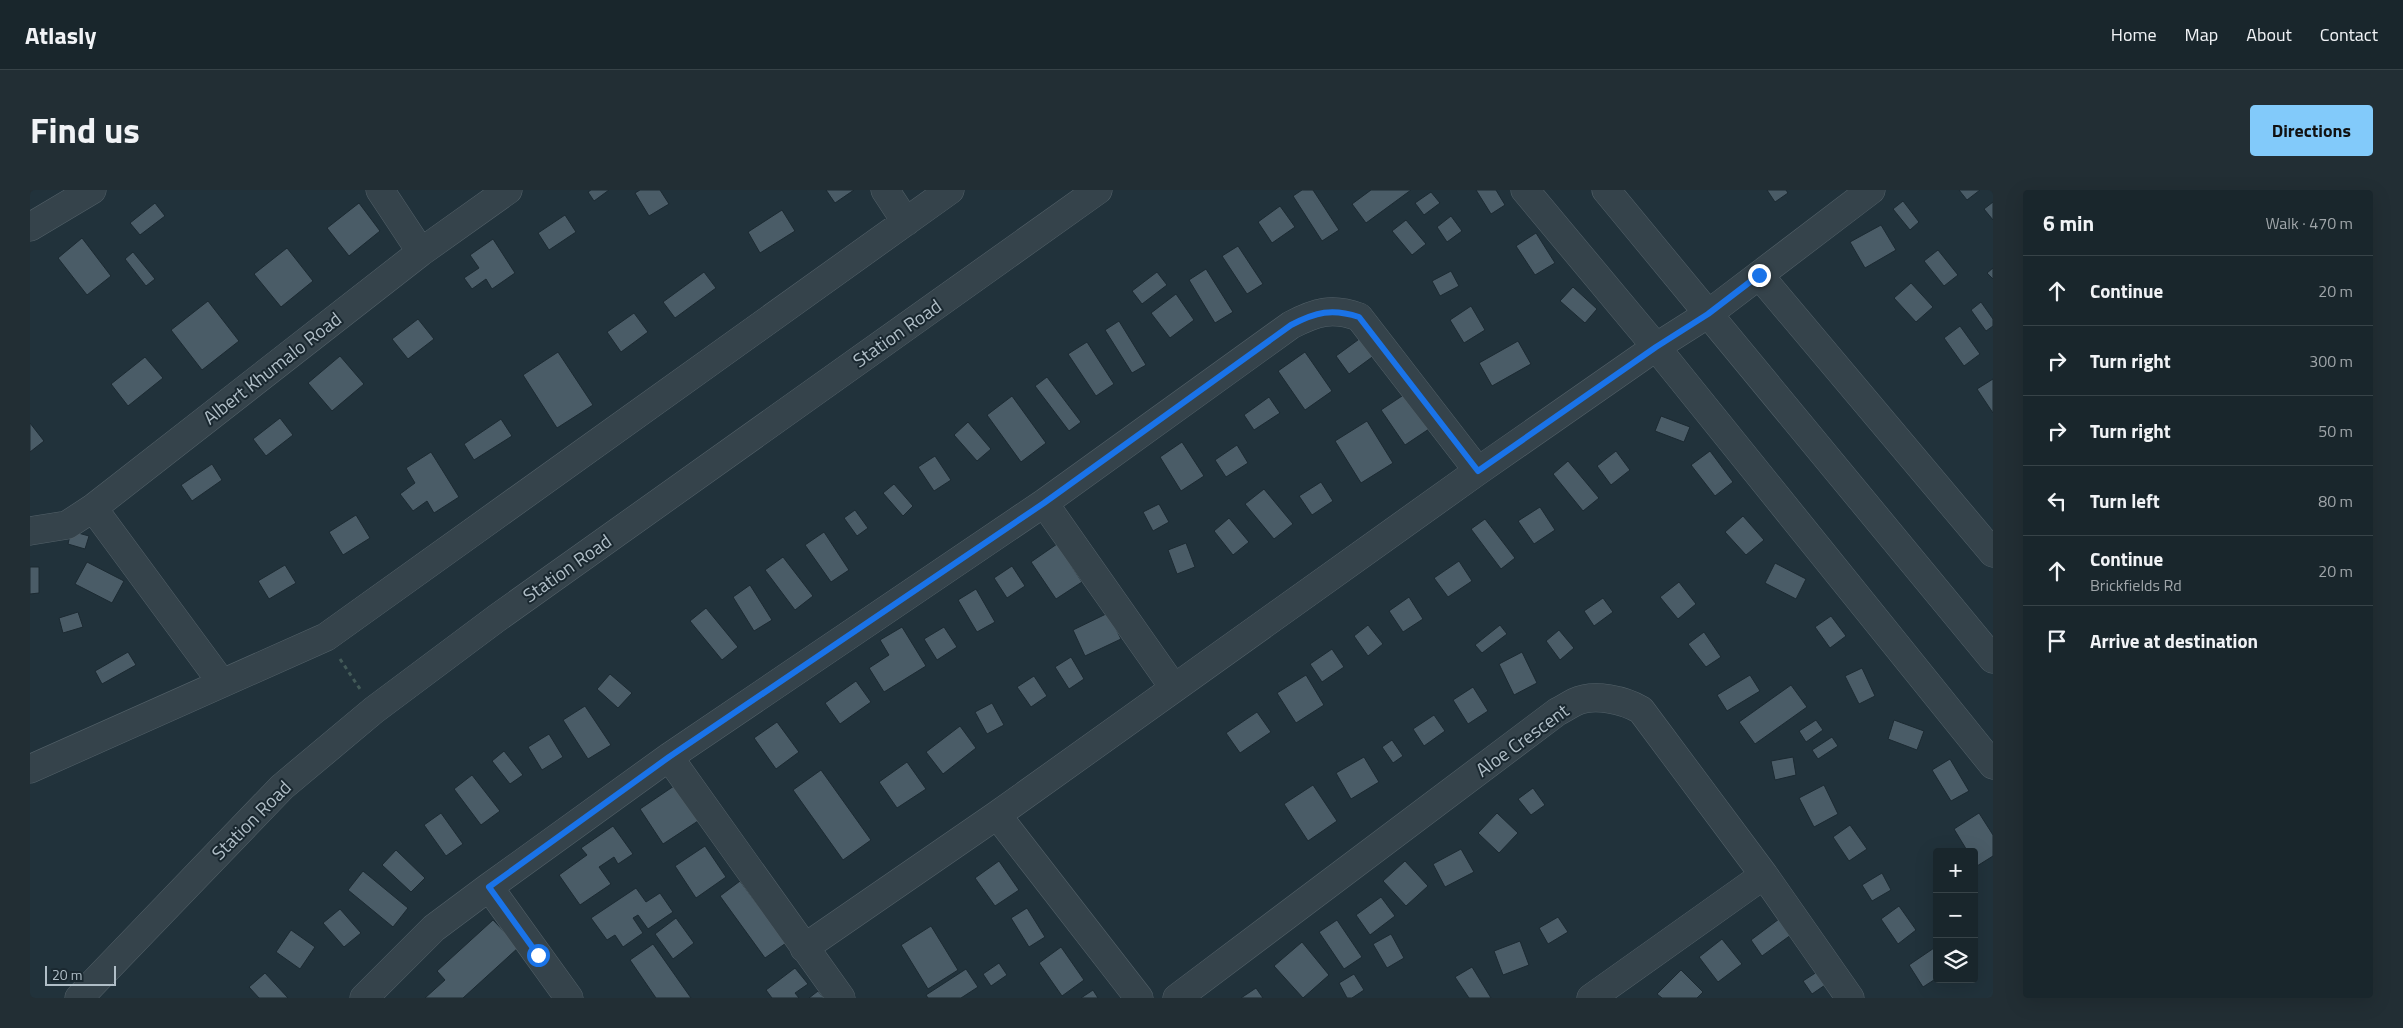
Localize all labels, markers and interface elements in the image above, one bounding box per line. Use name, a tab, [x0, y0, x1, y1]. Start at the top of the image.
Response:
text: Atlasly	[25, 17, 96, 53]
text: Home	[2111, 21, 2157, 48]
text: Map	[2185, 21, 2218, 48]
text: About	[2246, 21, 2292, 48]
text: Contact	[2320, 21, 2378, 48]
text: Find us	[30, 103, 140, 157]
button: Directions	[2250, 105, 2373, 156]
text: 6 min	[2043, 207, 2094, 239]
text: Walk · 470 m	[2265, 211, 2353, 235]
route end	[1748, 264, 1771, 287]
text: Continue	[2090, 276, 2163, 305]
icon: ahead	[2043, 277, 2071, 305]
text: 20 m	[2318, 279, 2353, 303]
street label: Station Road	[846, 291, 947, 374]
street label: Albert Khumalo Road	[196, 304, 347, 431]
text: Turn right	[2090, 346, 2171, 375]
icon: right	[2043, 347, 2071, 375]
text: 300 m	[2309, 349, 2353, 373]
text: Turn right	[2090, 416, 2171, 445]
icon: right	[2043, 417, 2071, 445]
text: 50 m	[2318, 419, 2353, 443]
text: Turn left	[2090, 486, 2160, 515]
icon: left	[2043, 487, 2071, 515]
text: 80 m	[2318, 489, 2353, 513]
street label: Station Road	[516, 526, 617, 609]
text: Continue	[2090, 544, 2163, 573]
icon: ahead	[2043, 557, 2071, 585]
text: 20 m	[2318, 559, 2353, 583]
text: Brickfields Rd	[2090, 573, 2182, 597]
text: Arrive at destination	[2090, 626, 2258, 655]
icon: arrive	[2043, 627, 2071, 655]
street label: Aloe Crescent	[1469, 696, 1575, 783]
street label: Station Road	[204, 773, 297, 866]
map controls	[1933, 848, 1978, 983]
button: +	[1933, 848, 1978, 893]
button: −	[1933, 893, 1978, 938]
button: layers	[1933, 938, 1978, 983]
route start	[527, 944, 550, 967]
scale bar	[45, 963, 116, 986]
text: 20 m	[52, 964, 82, 985]

